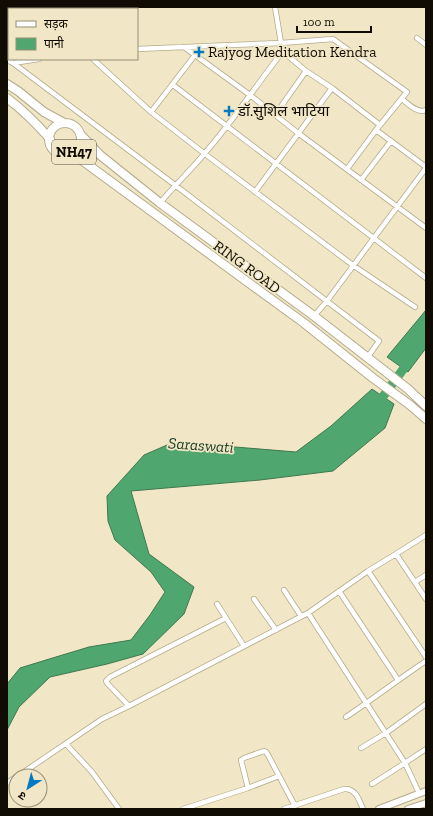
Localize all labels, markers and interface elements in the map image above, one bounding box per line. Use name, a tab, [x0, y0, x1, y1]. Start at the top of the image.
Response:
legend	[8, 8, 138, 60]
scale bar	[297, 8, 371, 34]
text: 100 m	[303, 15, 335, 29]
text: सड़क	[44, 17, 69, 31]
text: पानी	[44, 36, 65, 51]
place label: Rajyog Meditation Kendra	[208, 43, 376, 61]
marker: Rajyog Meditation Kendra	[193, 46, 205, 58]
place label: डॉ.सुशिल भाटिया	[237, 102, 330, 121]
marker: डॉ.सुशिल भाटिया	[223, 105, 235, 117]
road number: NH47	[52, 140, 96, 164]
street label: RING ROAD	[210, 237, 284, 297]
water label: Saraswati	[168, 433, 234, 457]
north arrow	[8, 768, 48, 808]
text: उ	[16, 788, 29, 803]

